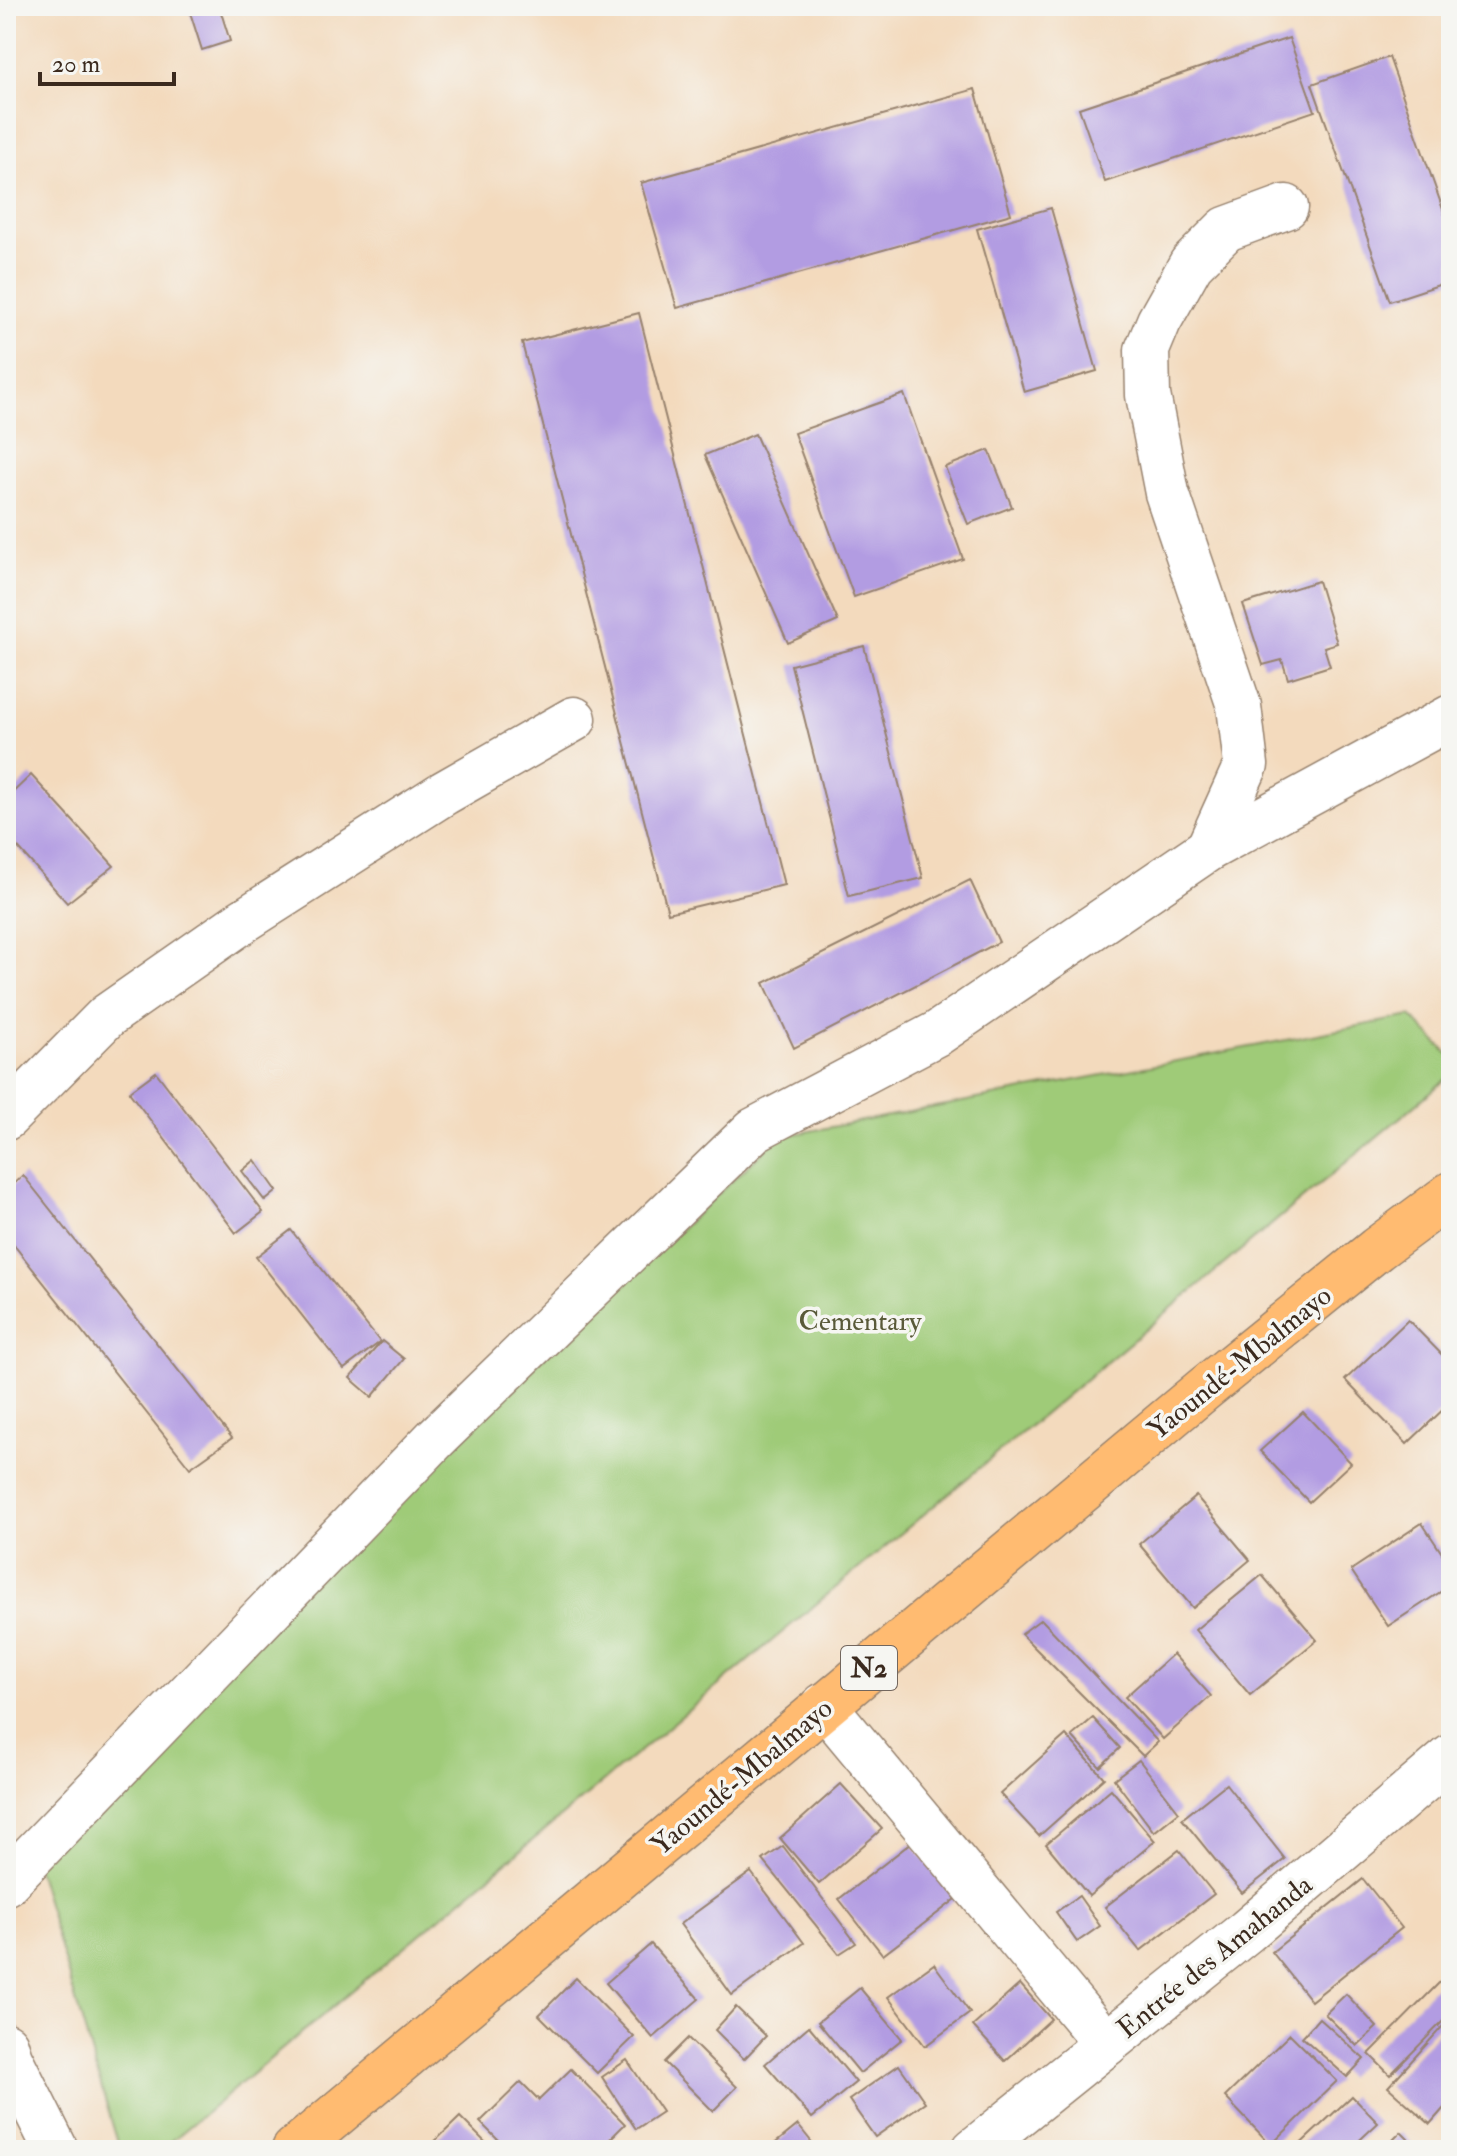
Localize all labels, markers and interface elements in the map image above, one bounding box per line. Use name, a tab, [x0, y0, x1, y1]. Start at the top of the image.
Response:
scale bar	[40, 36, 174, 86]
text: 20 m	[52, 49, 101, 80]
street label: Yaoundé-Mbalmayo	[1141, 1278, 1339, 1448]
park label: Cementary	[798, 1304, 922, 1339]
road number: N2	[841, 1646, 897, 1690]
street label: Yaoundé-Mbalmayo	[644, 1691, 840, 1863]
street label: Entrée des Amahanda	[1110, 1867, 1320, 2047]

